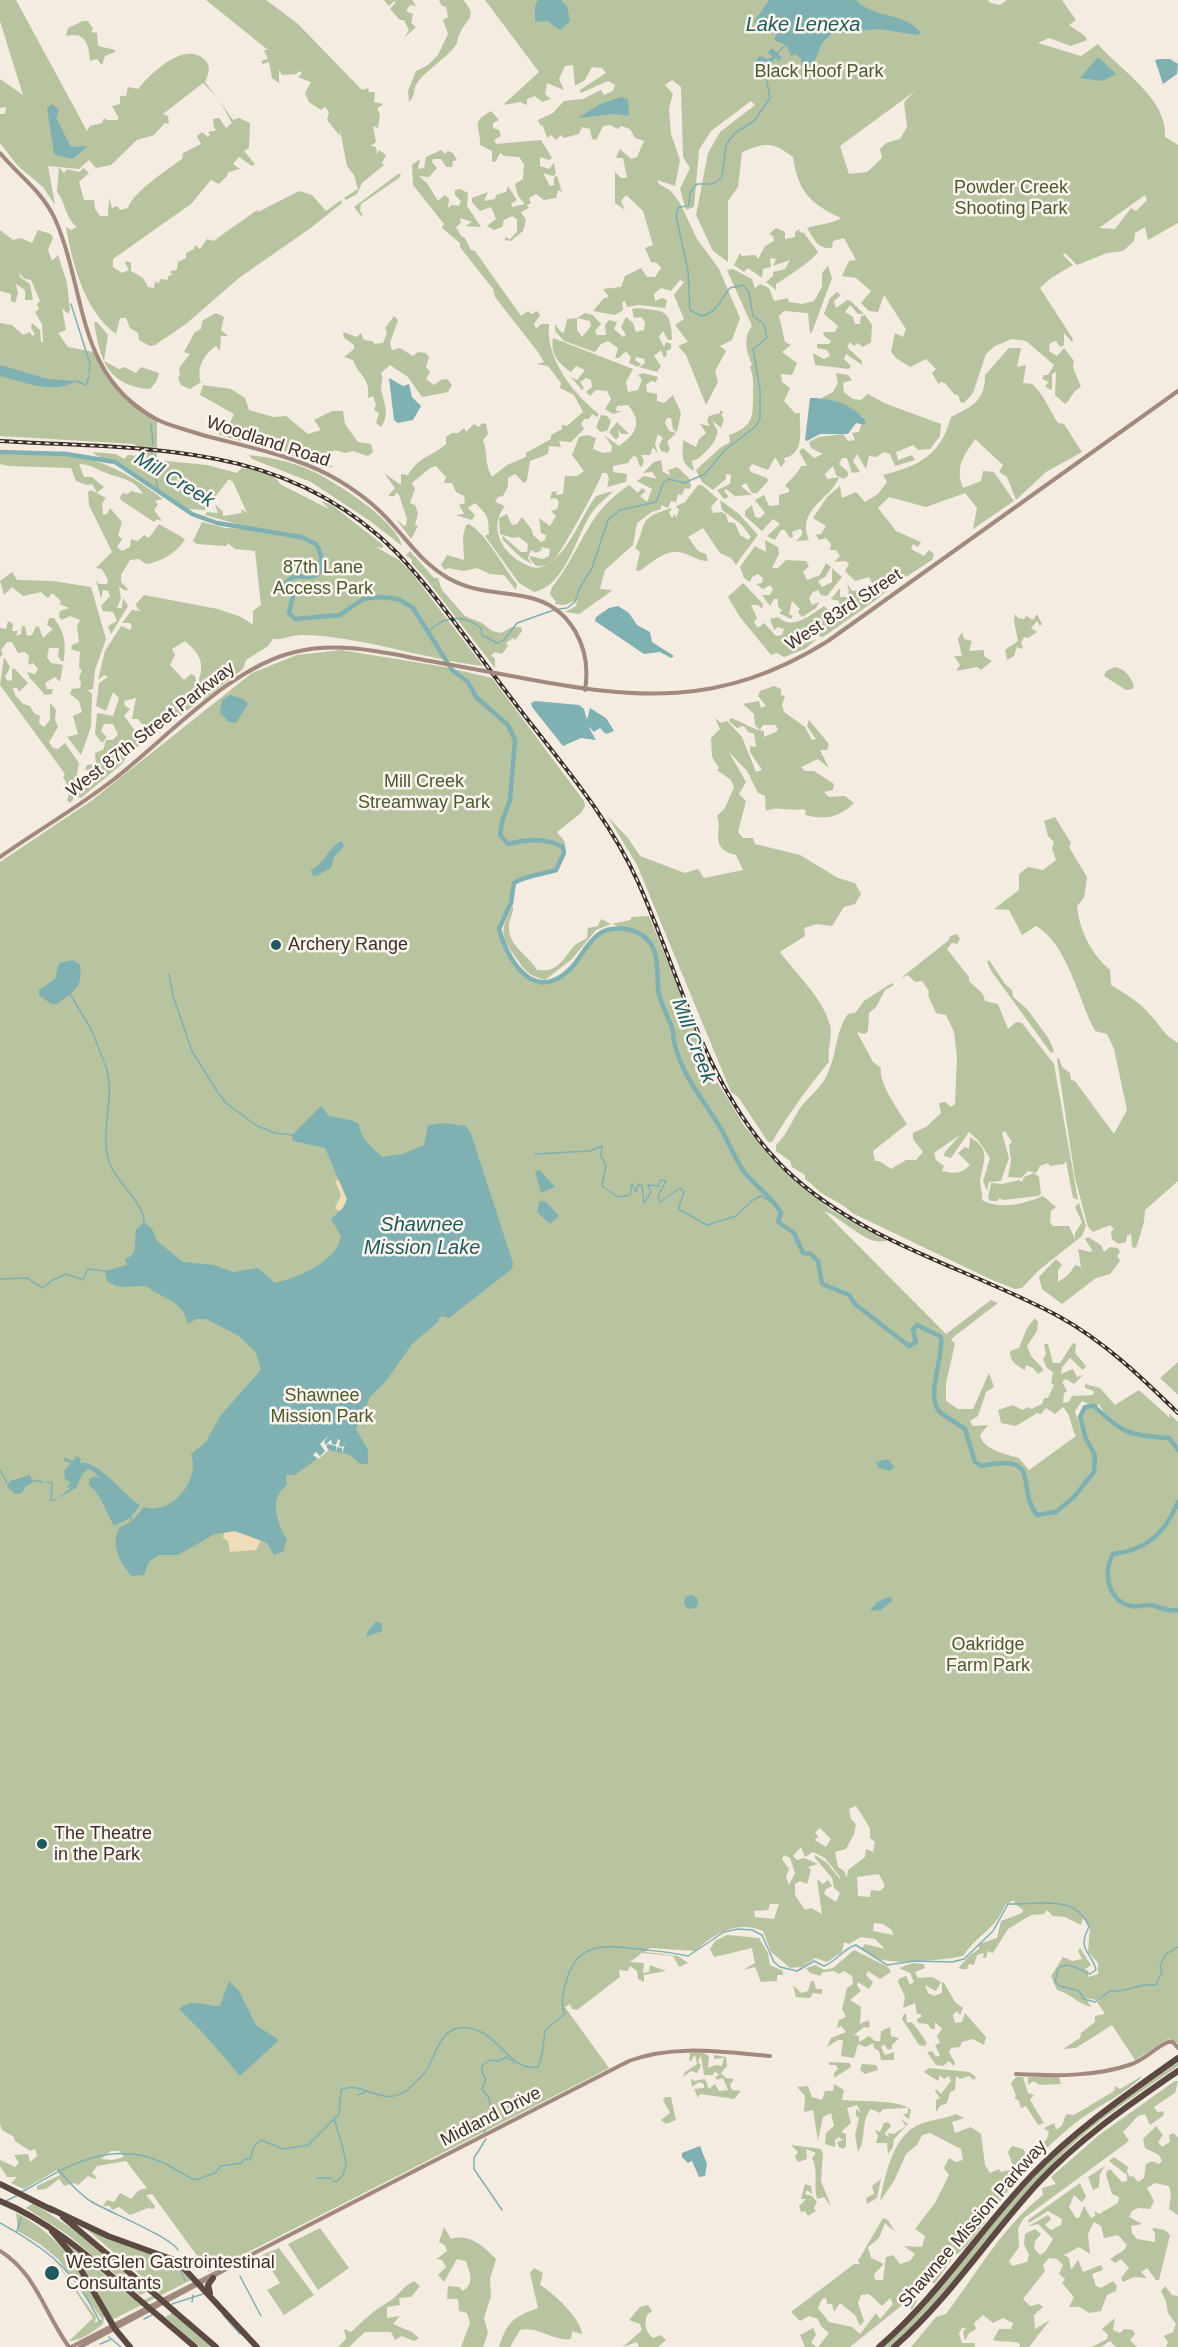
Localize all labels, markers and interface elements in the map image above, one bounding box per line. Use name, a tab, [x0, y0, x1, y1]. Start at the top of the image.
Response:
water label: Lake Lenexa	[746, 13, 860, 37]
park label: Black Hoof Park	[754, 61, 884, 83]
park label: Powder Creek Shooting Park	[954, 177, 1068, 219]
street label: Woodland Road	[203, 412, 333, 472]
water label: Mill Creek	[130, 447, 218, 513]
park label: 87th Lane Access Park	[273, 557, 373, 600]
street label: West 83rd Street	[782, 564, 906, 656]
street label: West 87th Street Parkway	[62, 658, 240, 802]
park label: Mill Creek Streamway Park	[358, 771, 490, 814]
place label: Archery Range	[288, 934, 408, 956]
marker: Archery Range	[269, 938, 283, 952]
water label: Mill Creek	[666, 995, 720, 1087]
water label: Shawnee Mission Lake	[364, 1213, 480, 1260]
park label: Shawnee Mission Park	[270, 1385, 374, 1428]
park label: Oakridge Farm Park	[946, 1634, 1030, 1676]
place label: The Theatre in the Park	[54, 1823, 152, 1866]
marker: The Theatre in the Park	[35, 1837, 49, 1851]
street label: Midland Drive	[437, 2082, 545, 2152]
street label: Shawnee Mission Parkway	[894, 2136, 1052, 2312]
place label: WestGlen Gastrointestinal Consultants	[66, 2252, 275, 2294]
marker: WestGlen Gastrointestinal Consultants	[43, 2264, 61, 2282]

